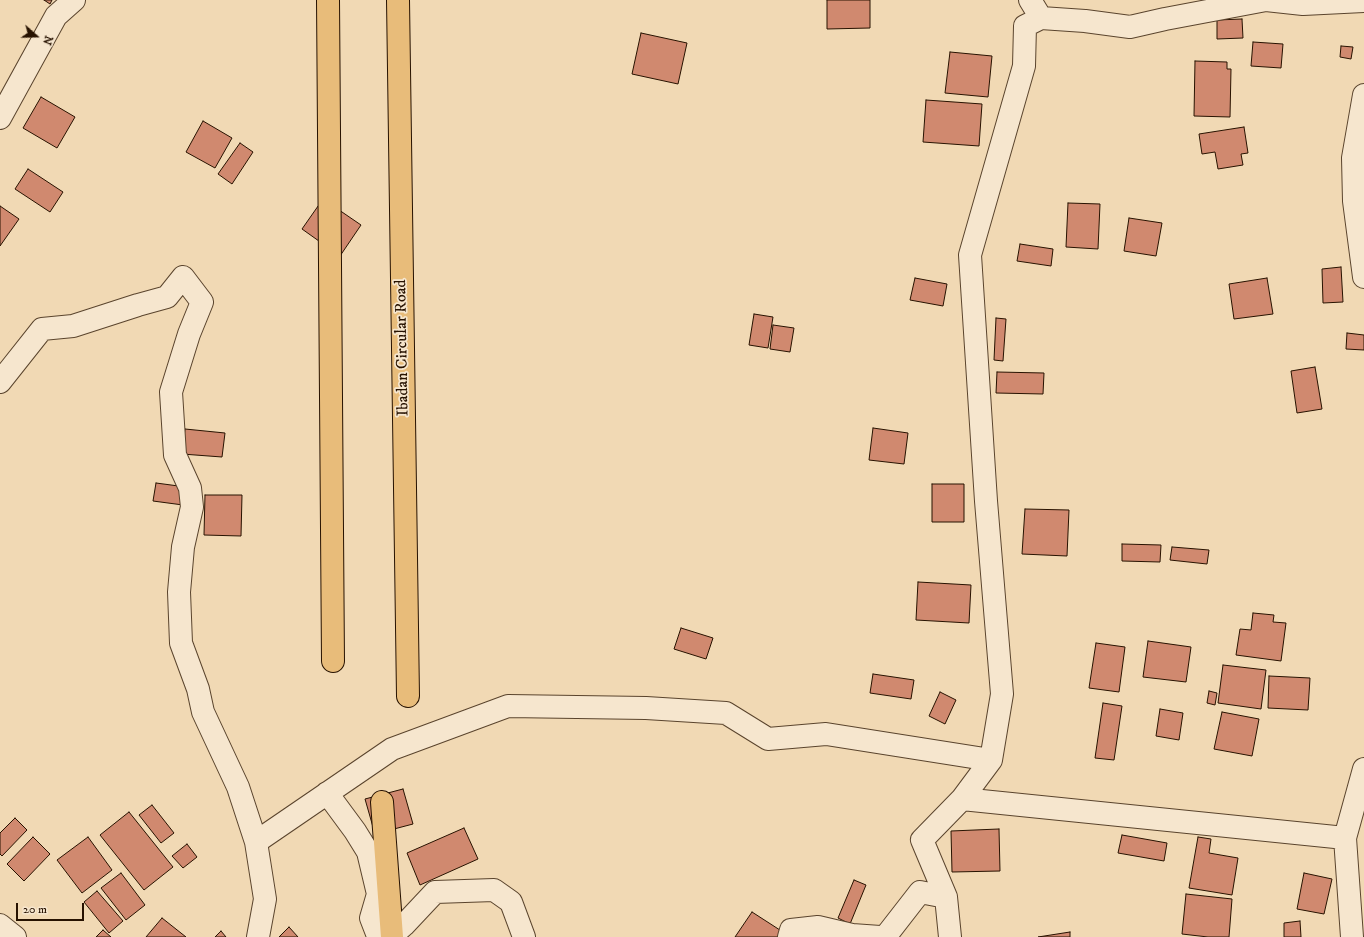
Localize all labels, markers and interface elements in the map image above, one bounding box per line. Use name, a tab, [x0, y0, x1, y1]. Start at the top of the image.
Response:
north arrow	[16, 16, 56, 56]
text: N	[39, 33, 55, 47]
street label: Ibadan Circular Road	[392, 279, 414, 417]
scale bar	[18, 895, 86, 921]
text: 20 m	[23, 902, 47, 917]

